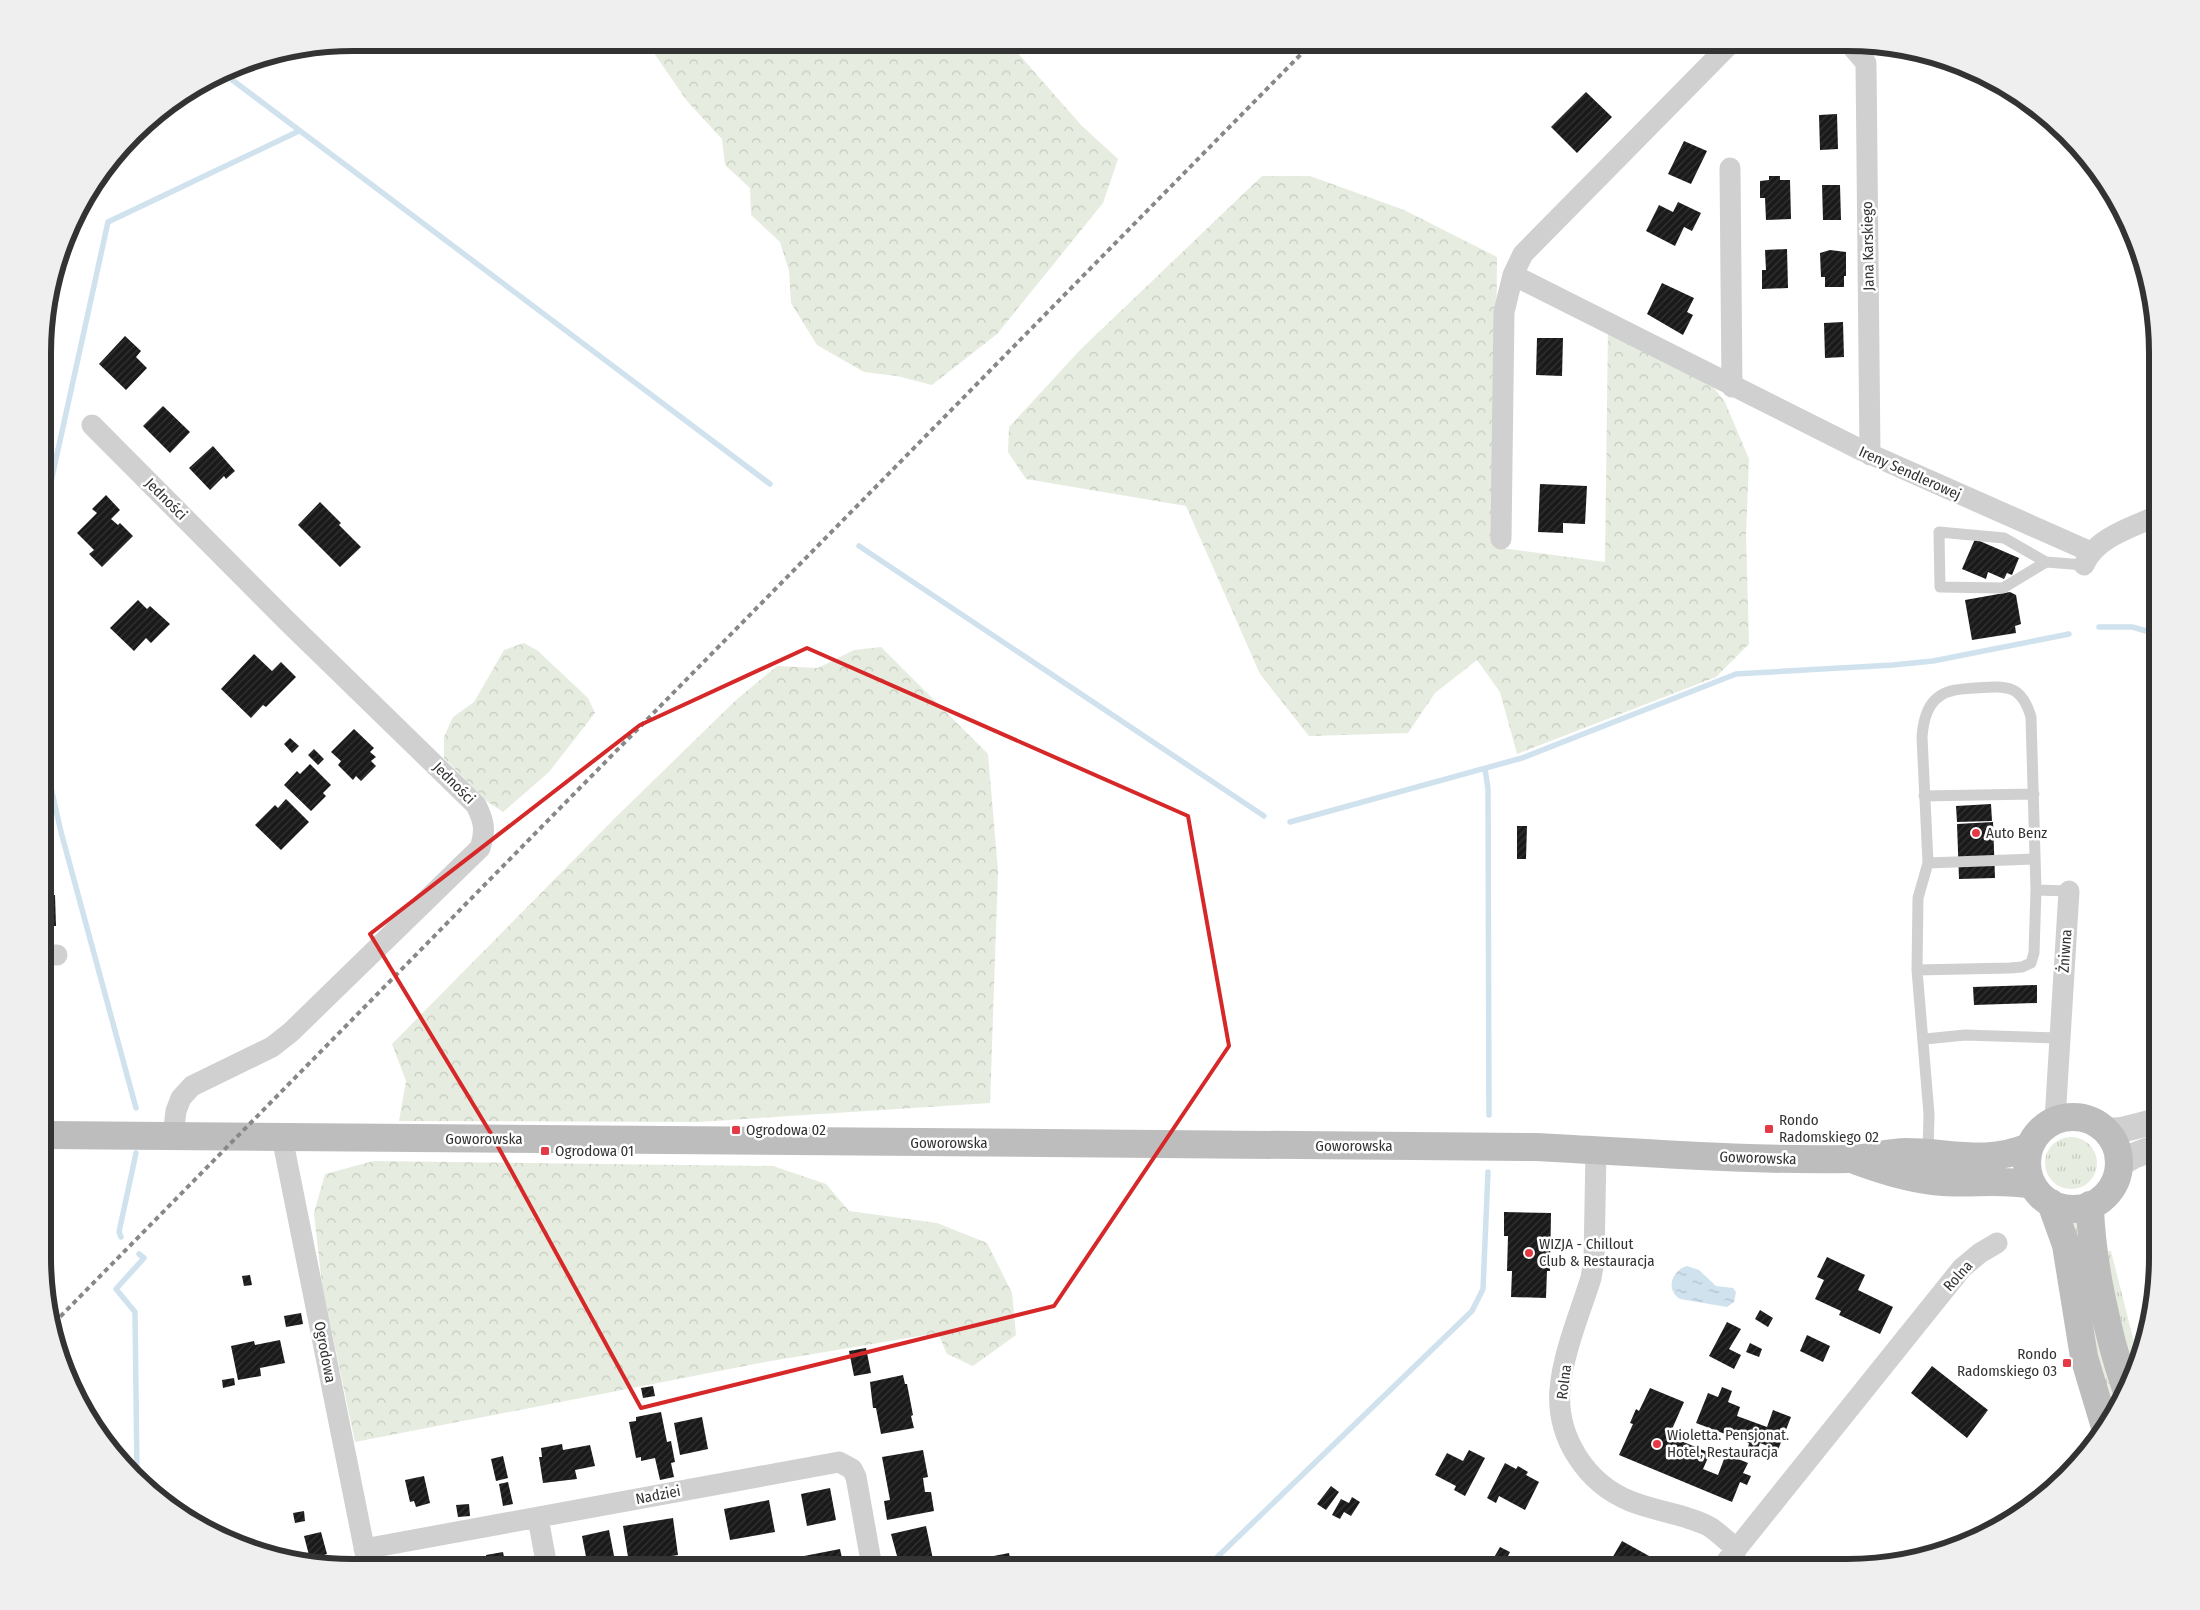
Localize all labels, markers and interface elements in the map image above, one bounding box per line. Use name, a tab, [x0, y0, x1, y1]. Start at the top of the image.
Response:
street label: Jana Karskiego	[1858, 201, 1878, 291]
street label: Ireny Sendlerowej	[1856, 442, 1964, 504]
street label: Jedności	[141, 474, 191, 524]
street label: Jedności	[429, 758, 479, 808]
place label: Auto Benz	[1986, 824, 2047, 842]
marker: Auto Benz	[1970, 827, 1982, 839]
street label: Żniwna	[2055, 929, 2075, 973]
place label: Rondo Radomskiego 02	[1779, 1111, 1879, 1146]
place label: Ogrodowa 02	[746, 1121, 826, 1139]
marker: Rondo Radomskiego 02	[1763, 1123, 1775, 1135]
marker: Ogrodowa 02	[730, 1124, 742, 1136]
street label: Goworowska	[445, 1130, 523, 1148]
street label: Goworowska	[910, 1134, 988, 1152]
street label: Goworowska	[1315, 1137, 1393, 1155]
place label: Ogrodowa 01	[555, 1142, 634, 1160]
marker: Ogrodowa 01	[539, 1145, 551, 1157]
street label: Goworowska	[1719, 1148, 1797, 1168]
place label: WIZJA - Chillout Club & Restauracja	[1539, 1235, 1655, 1270]
marker: WIZJA - Chillout Club & Restauracja	[1523, 1247, 1535, 1259]
street label: Rolna	[1940, 1257, 1976, 1295]
street label: Ogrodowa	[310, 1320, 340, 1384]
place label: Rondo Radomskiego 03	[1957, 1345, 2057, 1380]
marker: Rondo Radomskiego 03	[2061, 1357, 2073, 1369]
street label: Rolna	[1553, 1364, 1575, 1400]
place label: Wioletta. Pensjonat. Hotel, Restauracja	[1667, 1426, 1789, 1461]
marker: Wioletta. Pensjonat. Hotel, Restauracja	[1651, 1438, 1663, 1450]
street label: Nadziei	[634, 1482, 682, 1508]

